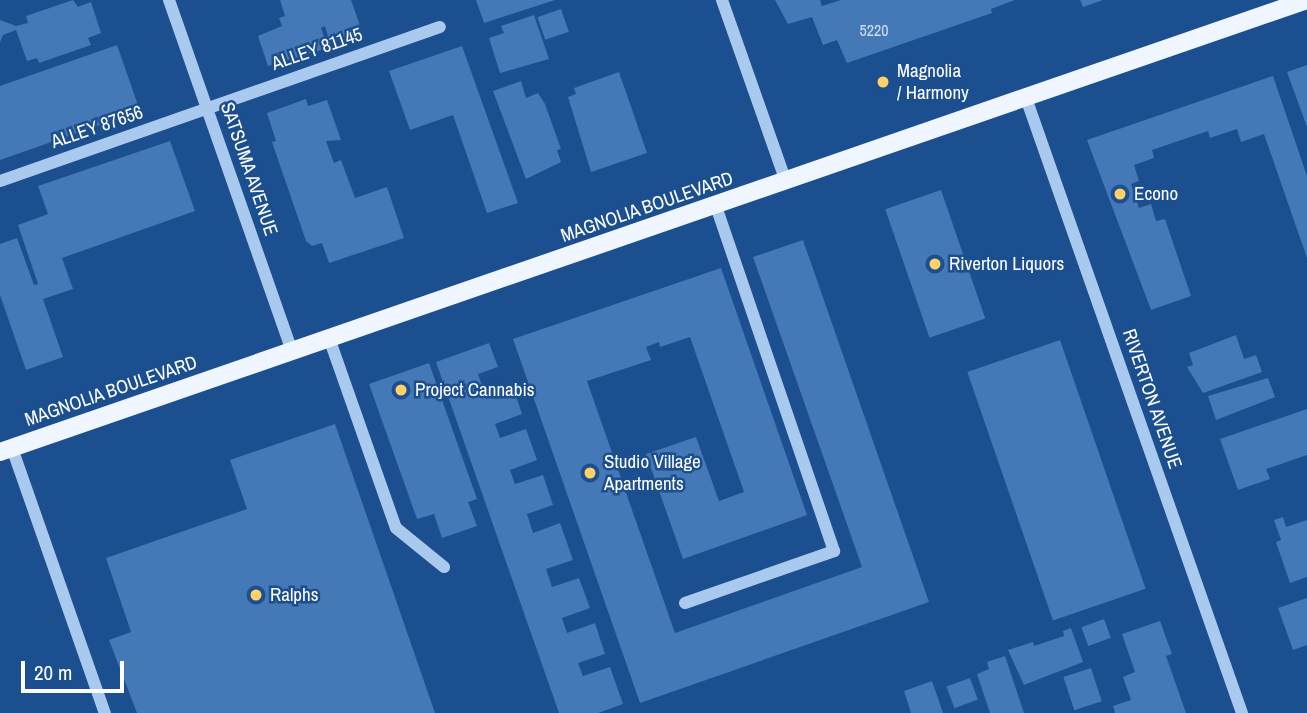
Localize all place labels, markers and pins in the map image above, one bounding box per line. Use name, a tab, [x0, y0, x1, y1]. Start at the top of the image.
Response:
place label: Magnolia / Harmony	[897, 60, 969, 104]
marker: Magnolia / Harmony	[875, 74, 891, 90]
place label: Econo	[1134, 183, 1178, 205]
marker: Econo	[1112, 186, 1128, 202]
place label: Riverton Liquors	[949, 253, 1064, 275]
marker: Riverton Liquors	[927, 256, 943, 272]
place label: Project Cannabis	[415, 379, 535, 401]
marker: Project Cannabis	[393, 382, 409, 398]
place label: Studio Village Apartments	[604, 451, 701, 495]
marker: Studio Village Apartments	[582, 465, 598, 481]
place label: Ralphs	[270, 584, 318, 606]
marker: Ralphs	[248, 587, 264, 603]

